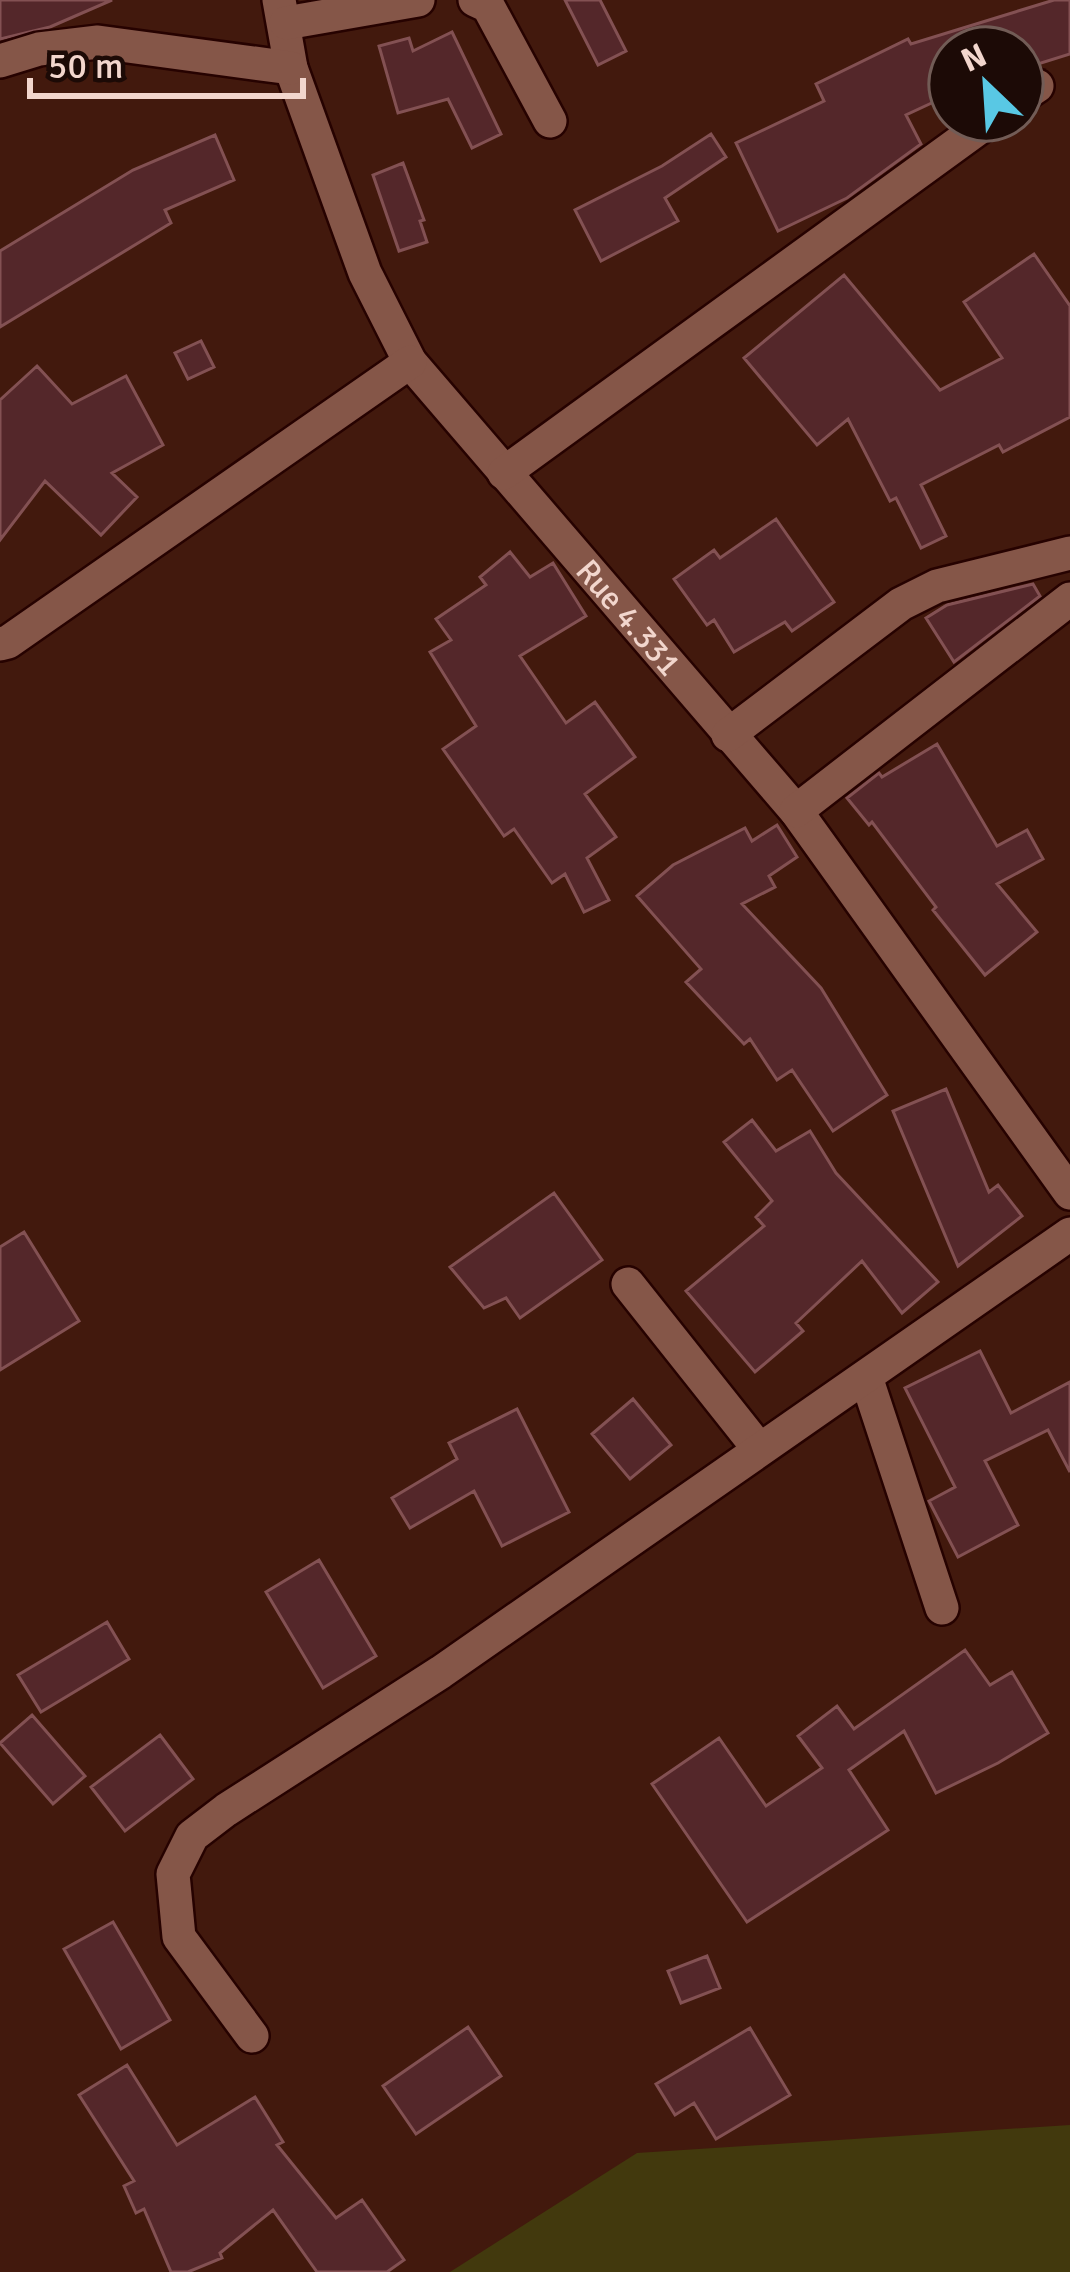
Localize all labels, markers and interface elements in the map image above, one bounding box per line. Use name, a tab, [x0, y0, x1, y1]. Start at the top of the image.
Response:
scale bar	[30, 24, 303, 98]
north arrow	[926, 24, 1046, 144]
text: N	[955, 35, 993, 82]
text: 50 m	[48, 44, 124, 89]
street label: Rue 4.331	[567, 551, 690, 685]

